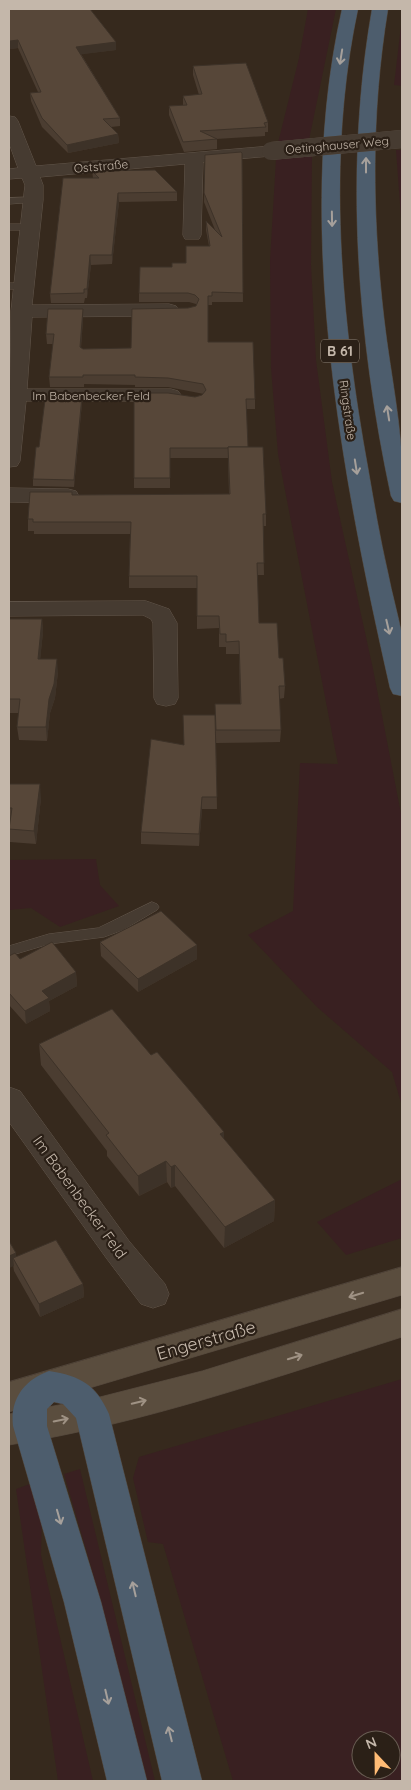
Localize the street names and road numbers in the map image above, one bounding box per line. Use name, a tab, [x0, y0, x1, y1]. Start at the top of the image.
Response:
street label: Oetinghauser Weg	[285, 133, 389, 157]
street label: Oststraße	[73, 156, 129, 176]
road number: B 61	[321, 340, 359, 362]
street label: Ringstraße	[336, 379, 360, 441]
street label: Im Babenbecker Feld	[32, 388, 150, 403]
street label: Im Babenbecker Feld	[29, 1132, 131, 1262]
street label: Engerstraße	[154, 1315, 258, 1365]

